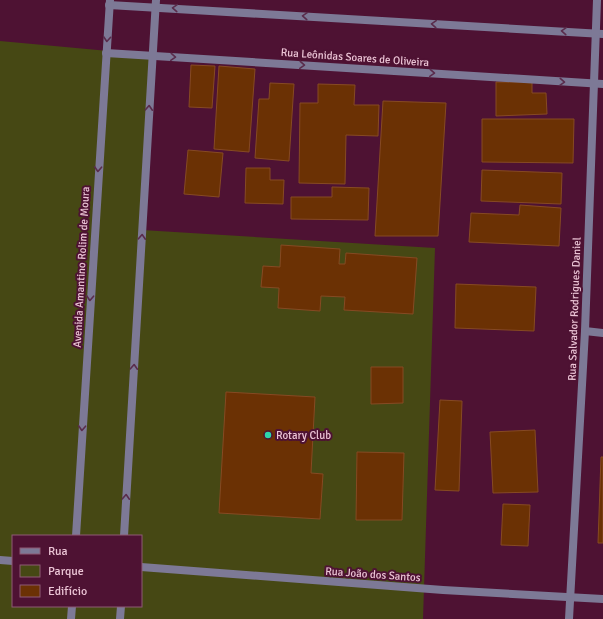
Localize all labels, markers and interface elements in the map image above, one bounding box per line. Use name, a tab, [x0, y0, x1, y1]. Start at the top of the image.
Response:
one-way arrow	[172, 3, 178, 12]
one-way arrow	[302, 11, 308, 20]
one-way arrow	[431, 19, 437, 28]
one-way arrow	[561, 27, 567, 36]
one-way arrow	[102, 36, 111, 42]
street label: Rua Leônidas Soares de Oliveira	[280, 46, 430, 69]
one-way arrow	[170, 52, 176, 61]
one-way arrow	[300, 61, 306, 69]
one-way arrow	[429, 69, 435, 78]
one-way arrow	[559, 77, 565, 86]
one-way arrow	[145, 105, 154, 111]
one-way arrow	[93, 166, 102, 172]
street label: Avenida Amantino Rolim de Moura	[71, 186, 92, 348]
one-way arrow	[137, 234, 146, 241]
street label: Rua Salvador Rodrigues Daniel	[565, 237, 584, 381]
one-way arrow	[86, 295, 94, 301]
one-way arrow	[130, 364, 138, 370]
one-way arrow	[78, 425, 87, 431]
place label: Rotary Club	[276, 429, 331, 442]
marker: Rotary Club	[263, 430, 273, 440]
one-way arrow	[122, 494, 131, 500]
legend	[12, 535, 142, 607]
text: Rua	[48, 544, 68, 559]
text: Parque	[48, 564, 84, 579]
street label: Rua João dos Santos	[325, 565, 421, 584]
text: Edifício	[48, 584, 87, 599]

